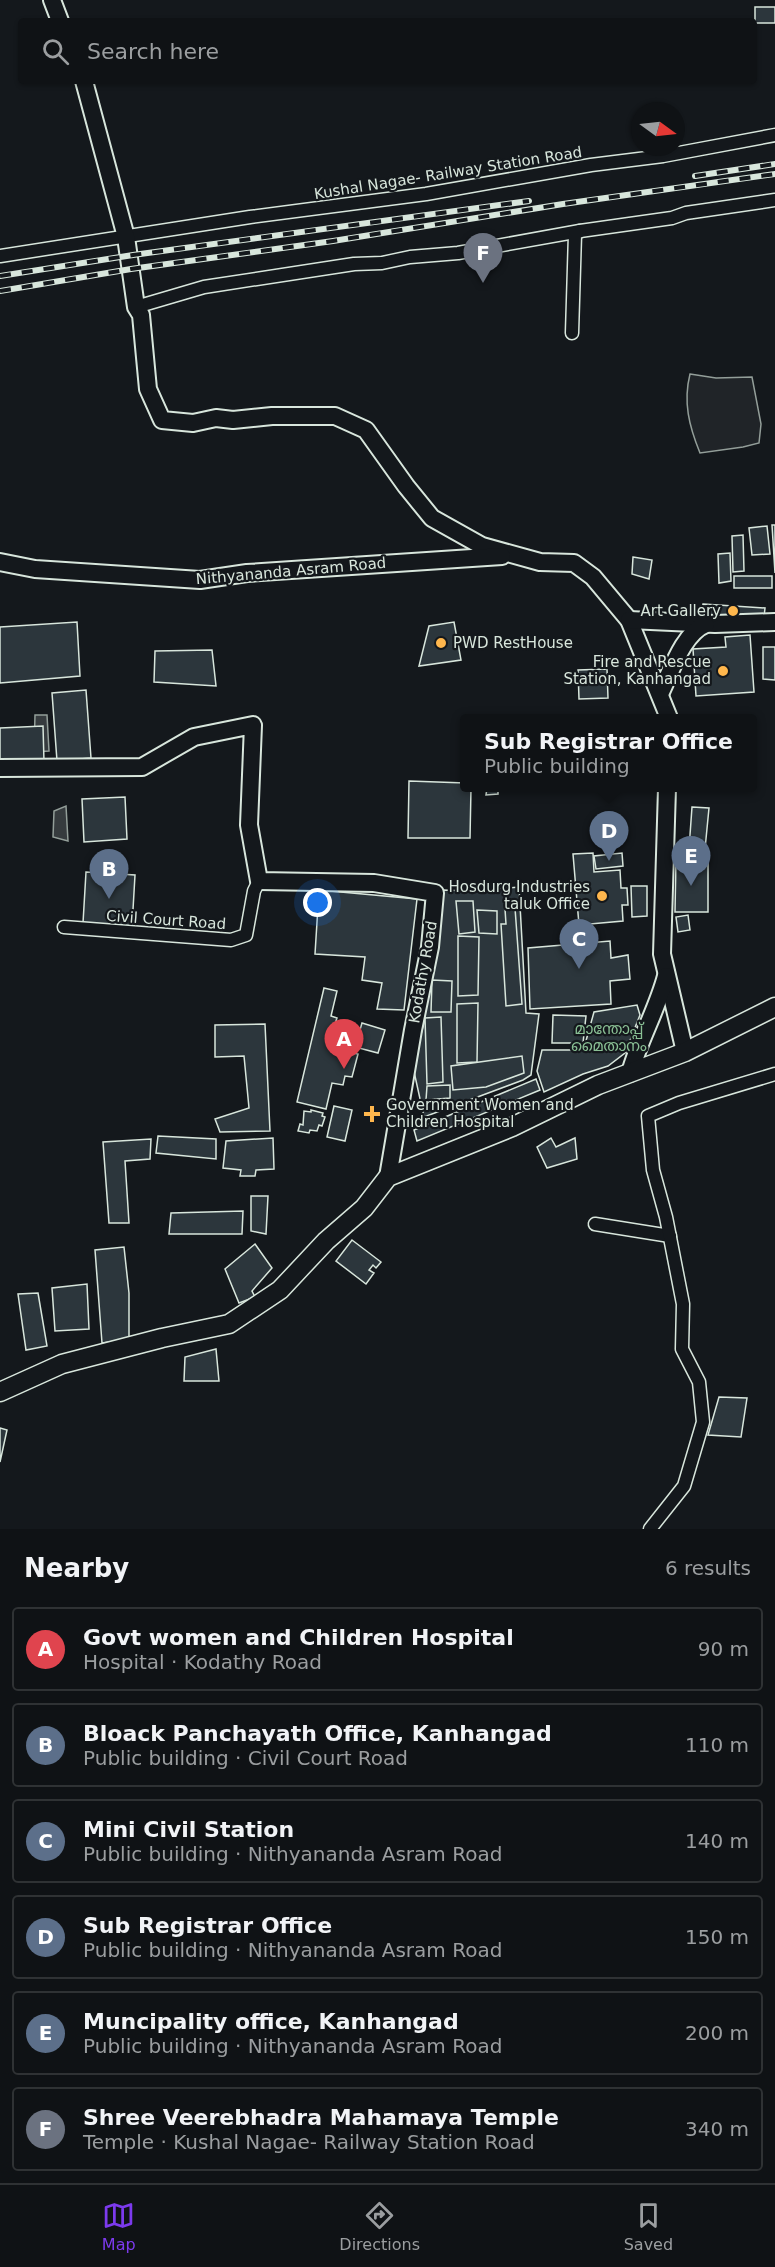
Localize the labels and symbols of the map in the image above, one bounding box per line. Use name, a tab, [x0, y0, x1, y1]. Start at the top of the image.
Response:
north arrow	[631, 102, 685, 156]
street label: Kushal Nagae- Railway Station Road	[313, 143, 583, 203]
pin: F	[464, 234, 502, 283]
street label: Nithyananda Asram Road	[195, 554, 387, 588]
place label: Art Gallery	[640, 602, 721, 620]
marker: Art Gallery	[726, 604, 740, 618]
place label: PWD RestHouse	[453, 634, 573, 652]
marker: PWD RestHouse	[434, 636, 448, 650]
place label: Fire and Rescue Station, Kanhangad	[563, 653, 711, 688]
marker: Fire and Rescue Station, Kanhangad	[716, 664, 730, 678]
pin: D	[590, 812, 628, 861]
pin: E	[672, 836, 710, 886]
pin: B	[90, 850, 128, 899]
place label: Hosdurg Industries taluk Office	[448, 878, 590, 913]
your location	[303, 888, 332, 917]
marker: Hosdurg Industries taluk Office	[595, 889, 609, 903]
street label: Civil Court Road	[105, 907, 227, 933]
street label: Kodathy Road	[405, 919, 441, 1025]
pin: C	[560, 920, 598, 969]
pin: A	[324, 1020, 364, 1069]
park label: മാന്തോപ്പ് മൈതാനം	[571, 1020, 647, 1055]
place label: Government Women and Children Hospital	[386, 1096, 574, 1131]
marker: Government Women and Children Hospital	[363, 1105, 381, 1123]

